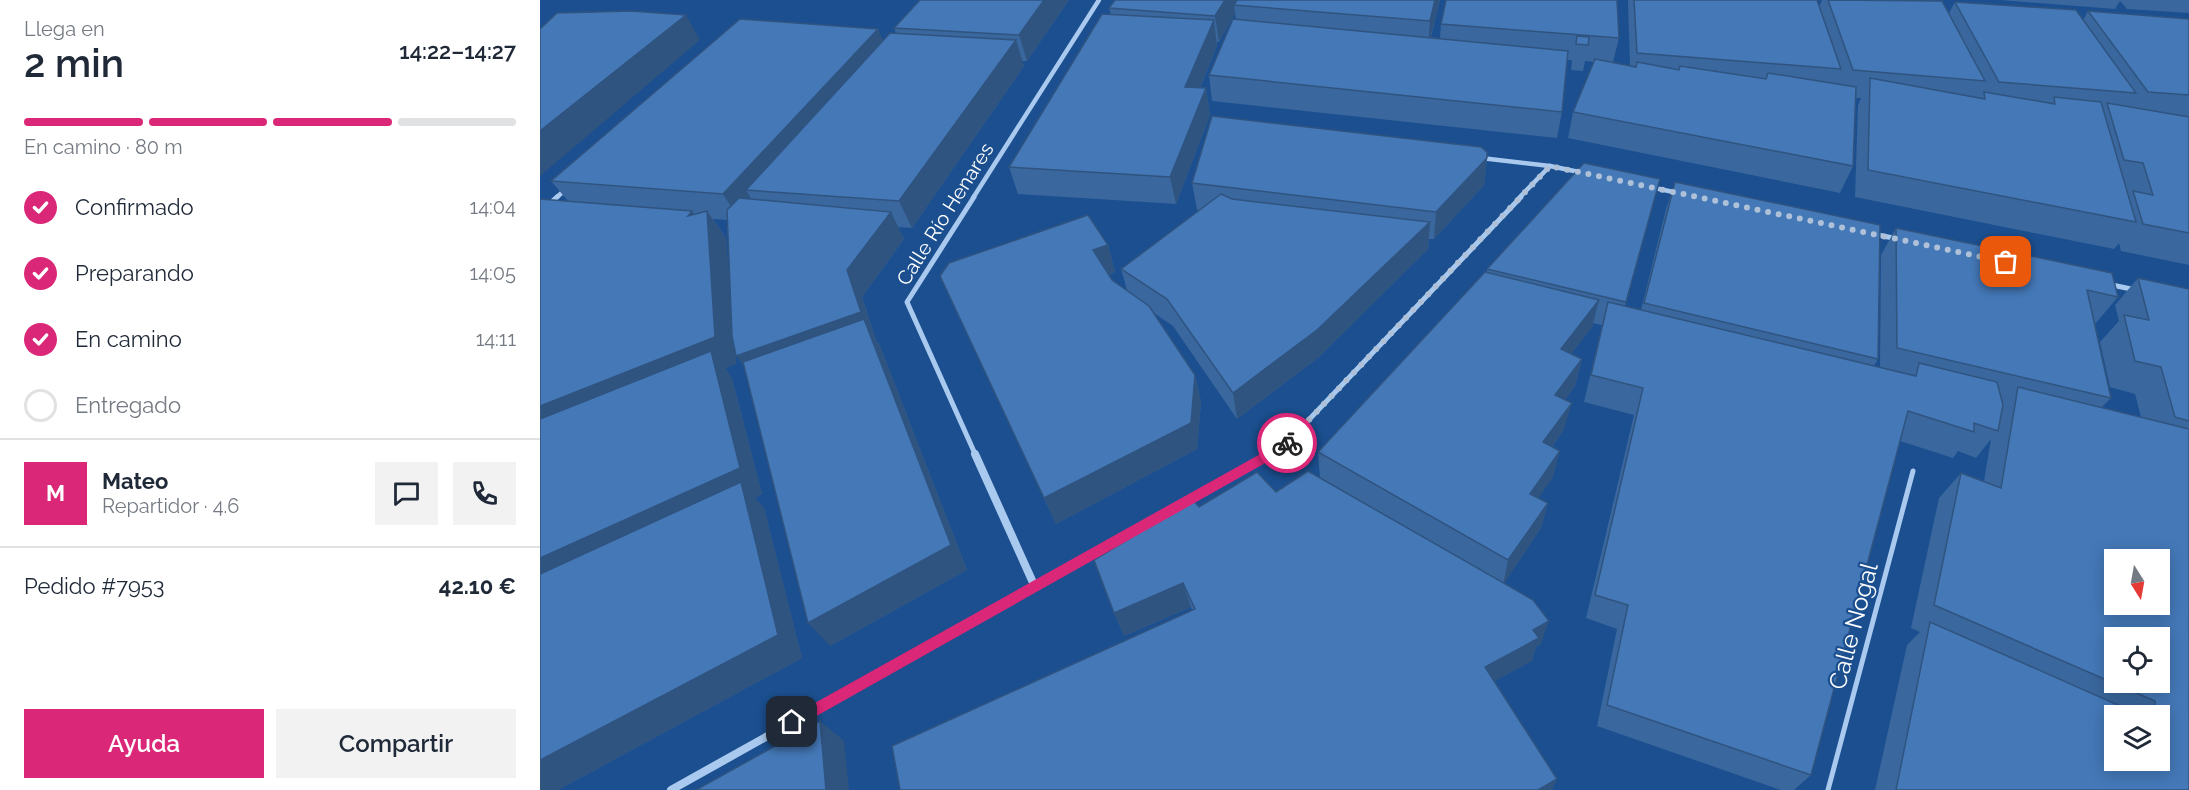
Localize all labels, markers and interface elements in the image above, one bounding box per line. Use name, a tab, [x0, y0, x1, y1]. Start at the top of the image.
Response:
text: Llega en	[24, 17, 105, 41]
text: 14:22–14:27	[399, 38, 516, 64]
text: 2 min	[24, 40, 124, 86]
text: En camino · 80 m	[24, 135, 183, 159]
street label: Calle Río Henares	[891, 138, 999, 290]
icon: check	[24, 191, 57, 224]
text: Confirmado	[75, 194, 194, 220]
text: 14:04	[470, 195, 516, 219]
pin	[1980, 236, 2031, 287]
icon: bag	[1989, 245, 2022, 278]
icon: check	[24, 257, 57, 290]
text: Preparando	[75, 260, 194, 286]
text: 14:05	[470, 261, 516, 285]
icon: check	[24, 323, 57, 356]
text: En camino	[75, 326, 182, 352]
text: 14:11	[476, 327, 516, 351]
text: Entregado	[75, 392, 181, 418]
courier	[1257, 413, 1317, 473]
icon: bike	[1271, 427, 1304, 460]
button: chat	[375, 462, 438, 525]
button: phone	[453, 462, 516, 525]
text: Mateo	[102, 468, 168, 494]
text: M	[46, 480, 65, 506]
text: Repartidor · 4.6	[102, 494, 239, 518]
north arrow	[2104, 549, 2170, 615]
map controls	[2104, 549, 2170, 771]
street label: Calle Nogal	[1822, 559, 1884, 692]
text: Pedido #7953	[24, 573, 165, 599]
text: 42.10 €	[439, 573, 516, 599]
button: locate	[2104, 627, 2170, 693]
pin	[766, 696, 817, 747]
icon: home	[775, 705, 808, 738]
button: layers	[2104, 705, 2170, 771]
button: Ayuda	[24, 709, 264, 778]
button: Compartir	[276, 709, 516, 778]

